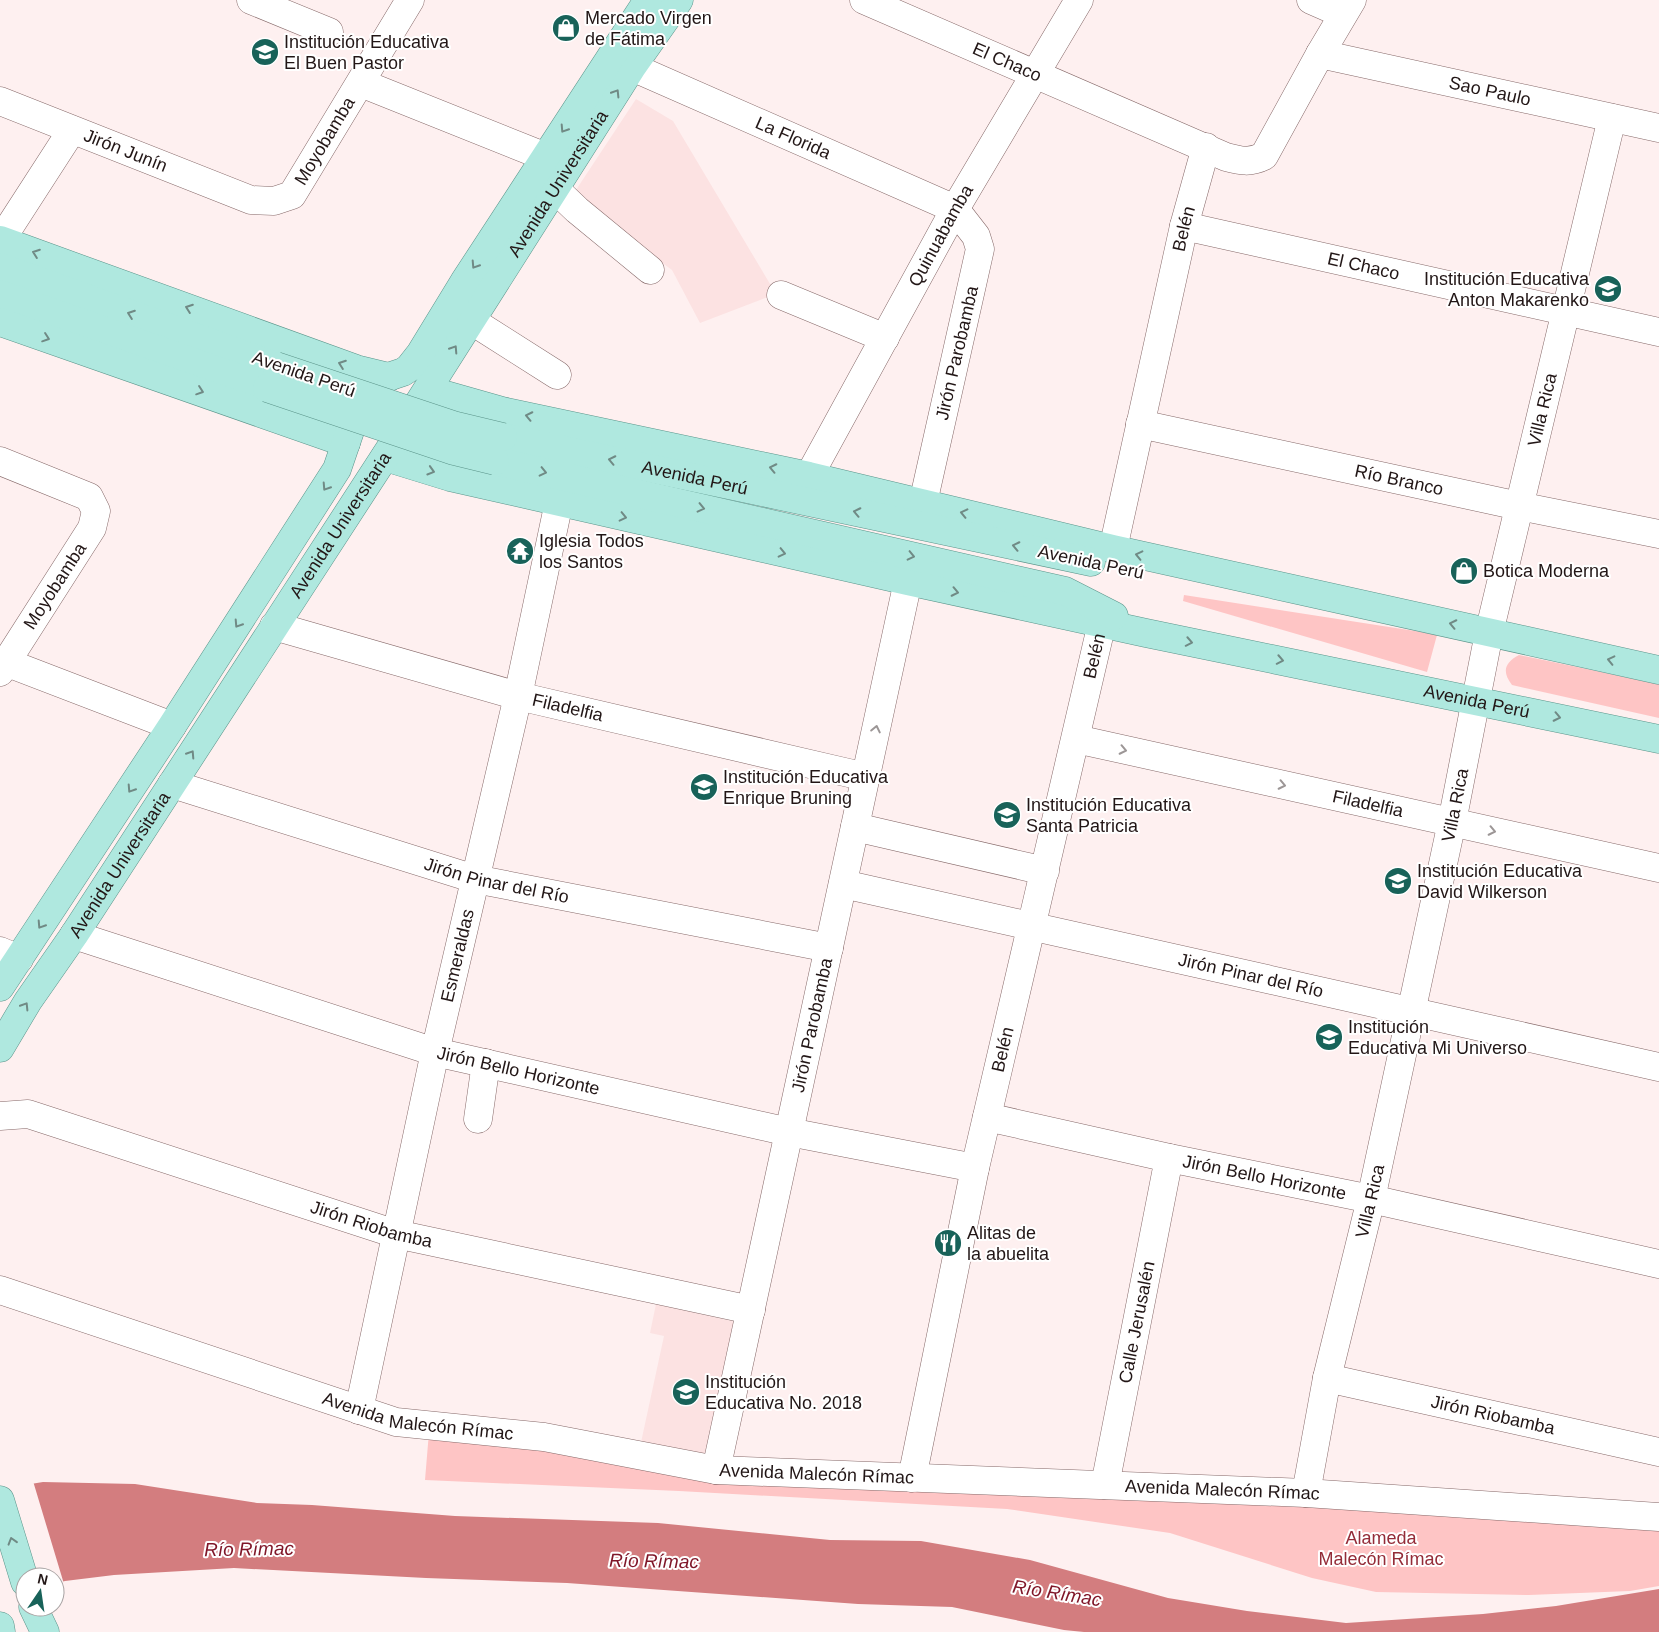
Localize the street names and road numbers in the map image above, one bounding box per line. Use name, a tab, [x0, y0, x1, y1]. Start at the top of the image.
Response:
street label: El Chaco	[970, 38, 1045, 86]
street label: Sao Paulo	[1447, 72, 1533, 110]
street label: Moyobamba	[291, 93, 359, 189]
street label: Avenida Universitaria	[504, 106, 612, 261]
street label: La Florida	[752, 113, 835, 163]
street label: Jirón Junín	[81, 125, 170, 176]
street label: Quinuabamba	[905, 180, 978, 290]
street label: Belén	[1169, 204, 1199, 253]
street label: El Chaco	[1326, 248, 1401, 284]
street label: Jirón Parobamba	[932, 283, 982, 422]
street label: Avenida Perú	[250, 347, 358, 401]
street label: Villa Rica	[1524, 370, 1561, 448]
street label: Avenida Universitaria	[286, 448, 396, 602]
street label: Avenida Perú	[640, 457, 750, 499]
street label: Río Branco	[1353, 461, 1445, 499]
street label: Moyobamba	[20, 538, 91, 633]
street label: Avenida Perú	[1036, 541, 1146, 583]
street label: Belén	[1079, 631, 1109, 681]
street label: Avenida Perú	[1422, 681, 1532, 722]
street label: Filadelfia	[530, 690, 606, 726]
street label: Villa Rica	[1438, 766, 1472, 844]
street label: Filadelfia	[1331, 786, 1406, 821]
street label: Avenida Universitaria	[65, 787, 175, 941]
street label: Jirón Pinar del Río	[422, 854, 571, 907]
street label: Esmeraldas	[437, 907, 478, 1004]
street label: Jirón Pinar del Río	[1176, 949, 1325, 1001]
street label: Jirón Parobamba	[788, 955, 837, 1094]
street label: Belén	[988, 1025, 1018, 1074]
street label: Jirón Bello Horizonte	[435, 1043, 602, 1099]
street label: Jirón Bello Horizonte	[1181, 1151, 1348, 1204]
street label: Villa Rica	[1352, 1162, 1388, 1240]
street label: Jirón Riobamba	[308, 1197, 435, 1252]
street label: Calle Jerusalén	[1115, 1259, 1159, 1385]
street label: Avenida Malecón Rímac	[320, 1388, 514, 1444]
street label: Jirón Riobamba	[1429, 1392, 1558, 1439]
street label: Avenida Malecón Rímac	[719, 1460, 914, 1488]
street label: Avenida Malecón Rímac	[1125, 1476, 1320, 1504]

